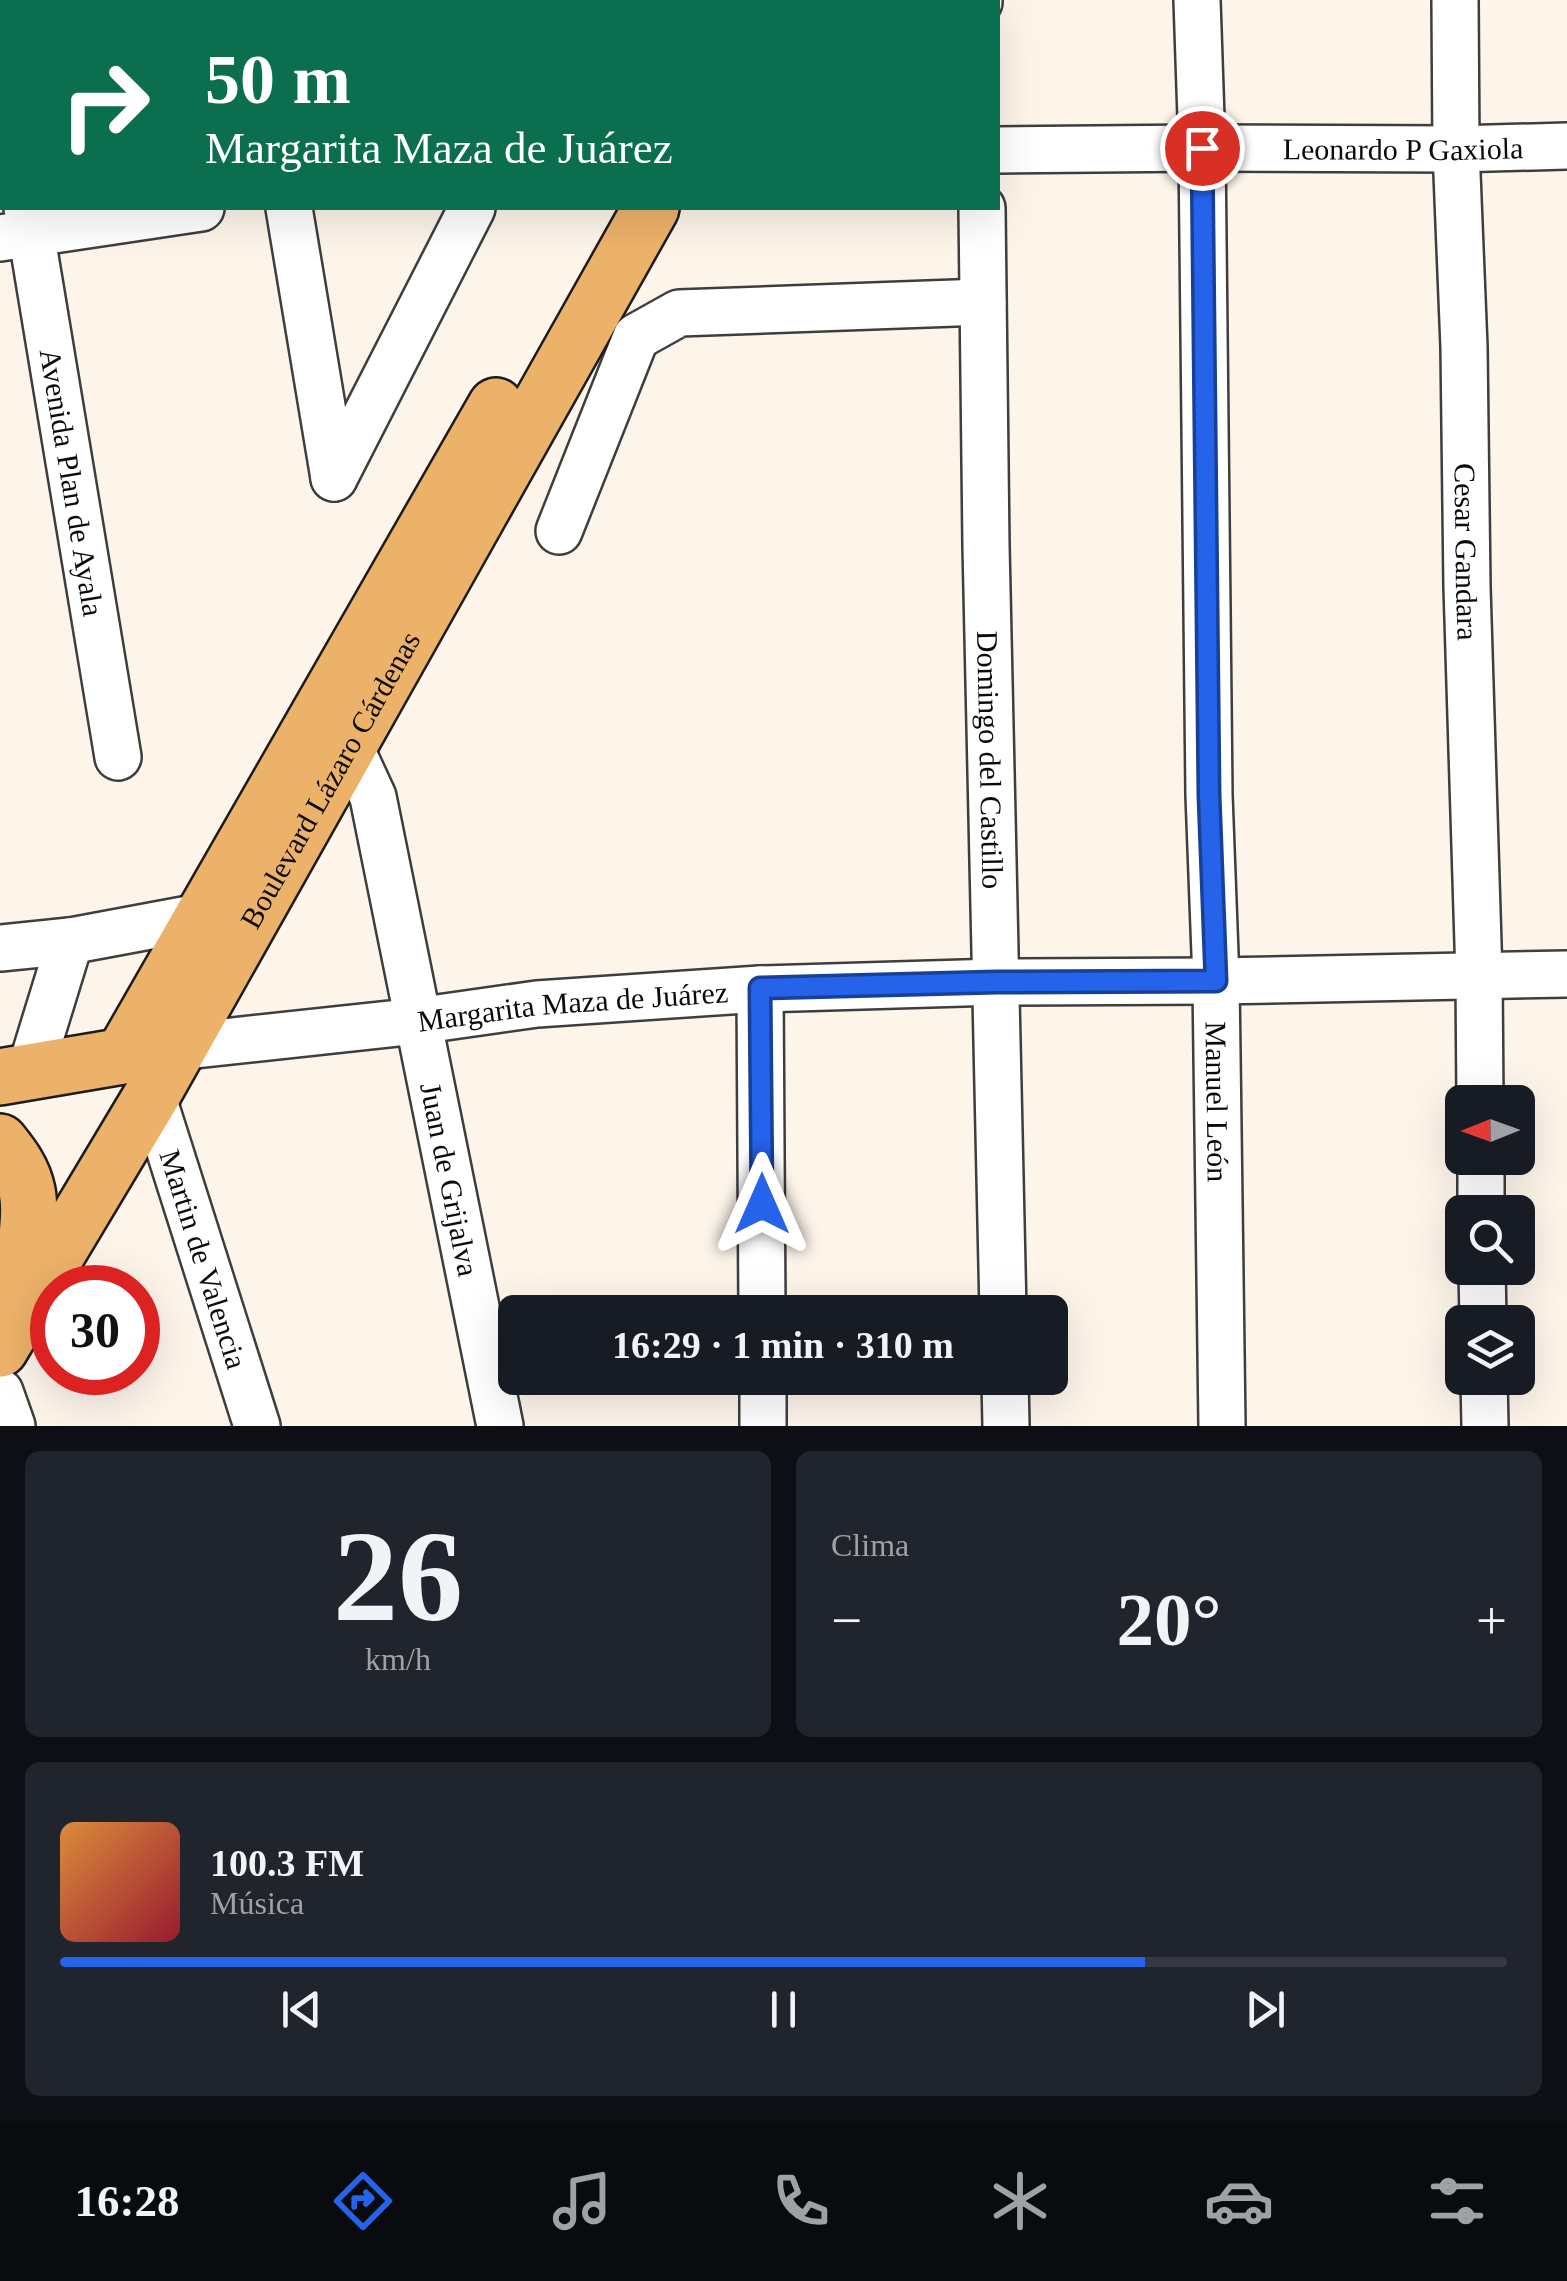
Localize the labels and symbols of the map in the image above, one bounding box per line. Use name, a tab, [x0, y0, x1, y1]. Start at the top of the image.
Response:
pin	[1160, 106, 1245, 191]
street label: Leonardo P Gaxiola	[1283, 131, 1524, 166]
street label: Avenida Plan de Ayala	[34, 346, 111, 619]
street label: Cesar Gandara	[1449, 463, 1485, 641]
street label: Boulevard Lázaro Cárdenas	[233, 625, 426, 934]
street label: Domingo del Castillo	[971, 630, 1010, 889]
street label: Margarita Maza de Juárez	[415, 975, 729, 1037]
street label: Manuel León	[1200, 1021, 1235, 1182]
street label: Juan de Grijalva	[415, 1080, 486, 1279]
north arrow	[1445, 1085, 1535, 1175]
street label: Martin de Valencia	[154, 1145, 254, 1373]
position arrow	[710, 1152, 814, 1256]
speed limit sign: 30	[30, 1265, 160, 1395]

